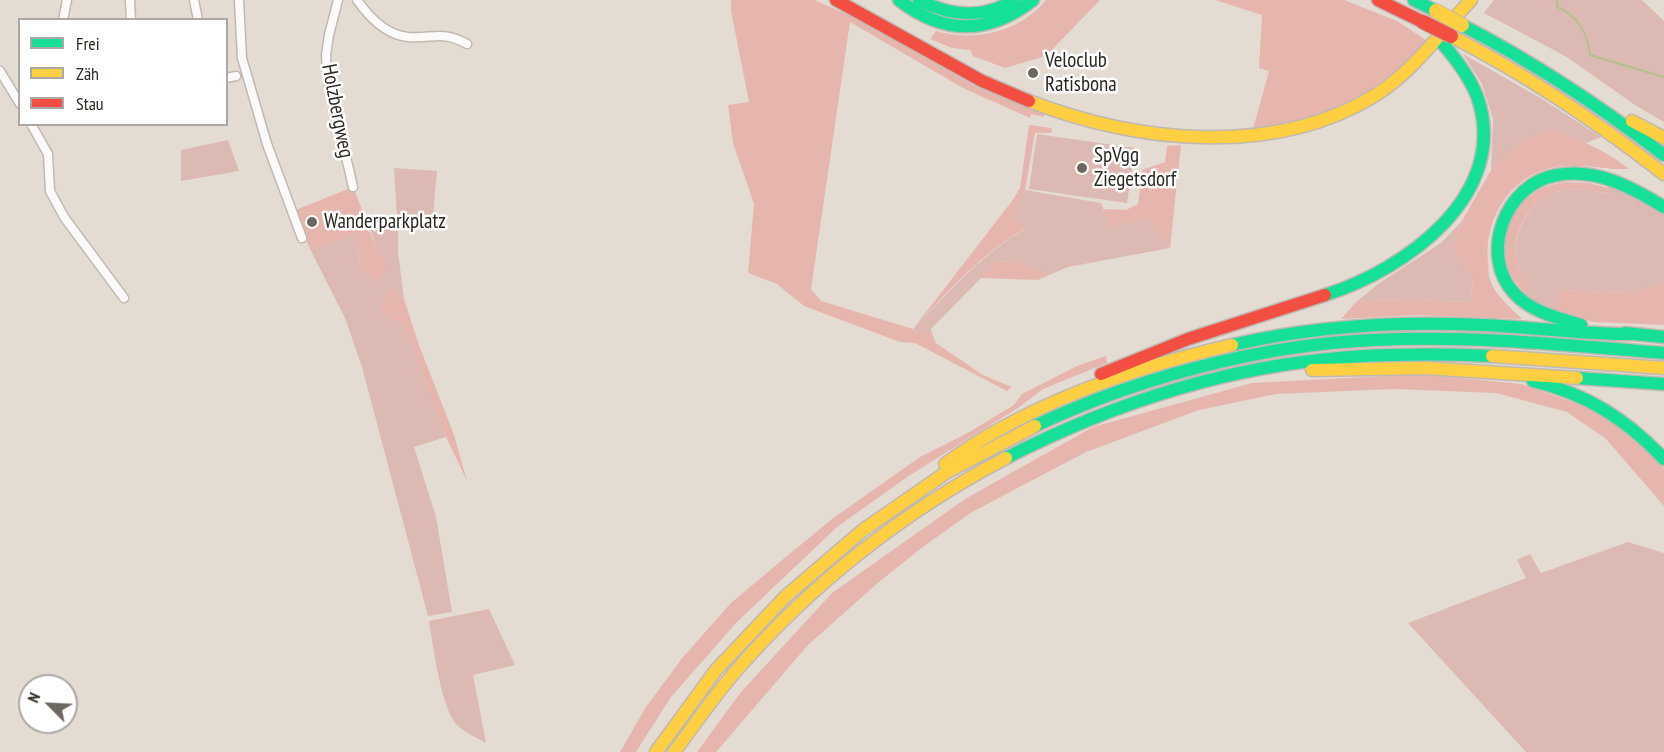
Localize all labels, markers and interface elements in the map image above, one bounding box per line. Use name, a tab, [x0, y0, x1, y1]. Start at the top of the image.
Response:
legend	[18, 18, 228, 126]
text: Frei	[76, 32, 100, 55]
place label: Veloclub Ratisbona	[1045, 48, 1117, 98]
text: Zäh	[76, 62, 99, 85]
street label: Holzbergweg	[316, 62, 358, 160]
marker: Veloclub Ratisbona	[1026, 66, 1040, 80]
text: Stau	[76, 92, 104, 115]
place label: SpVgg Ziegetsdorf	[1094, 143, 1176, 193]
marker: SpVgg Ziegetsdorf	[1075, 161, 1089, 175]
place label: Wanderparkplatz	[324, 209, 446, 235]
marker: Wanderparkplatz	[305, 215, 319, 229]
north arrow	[18, 674, 78, 734]
text: N	[22, 689, 44, 706]

